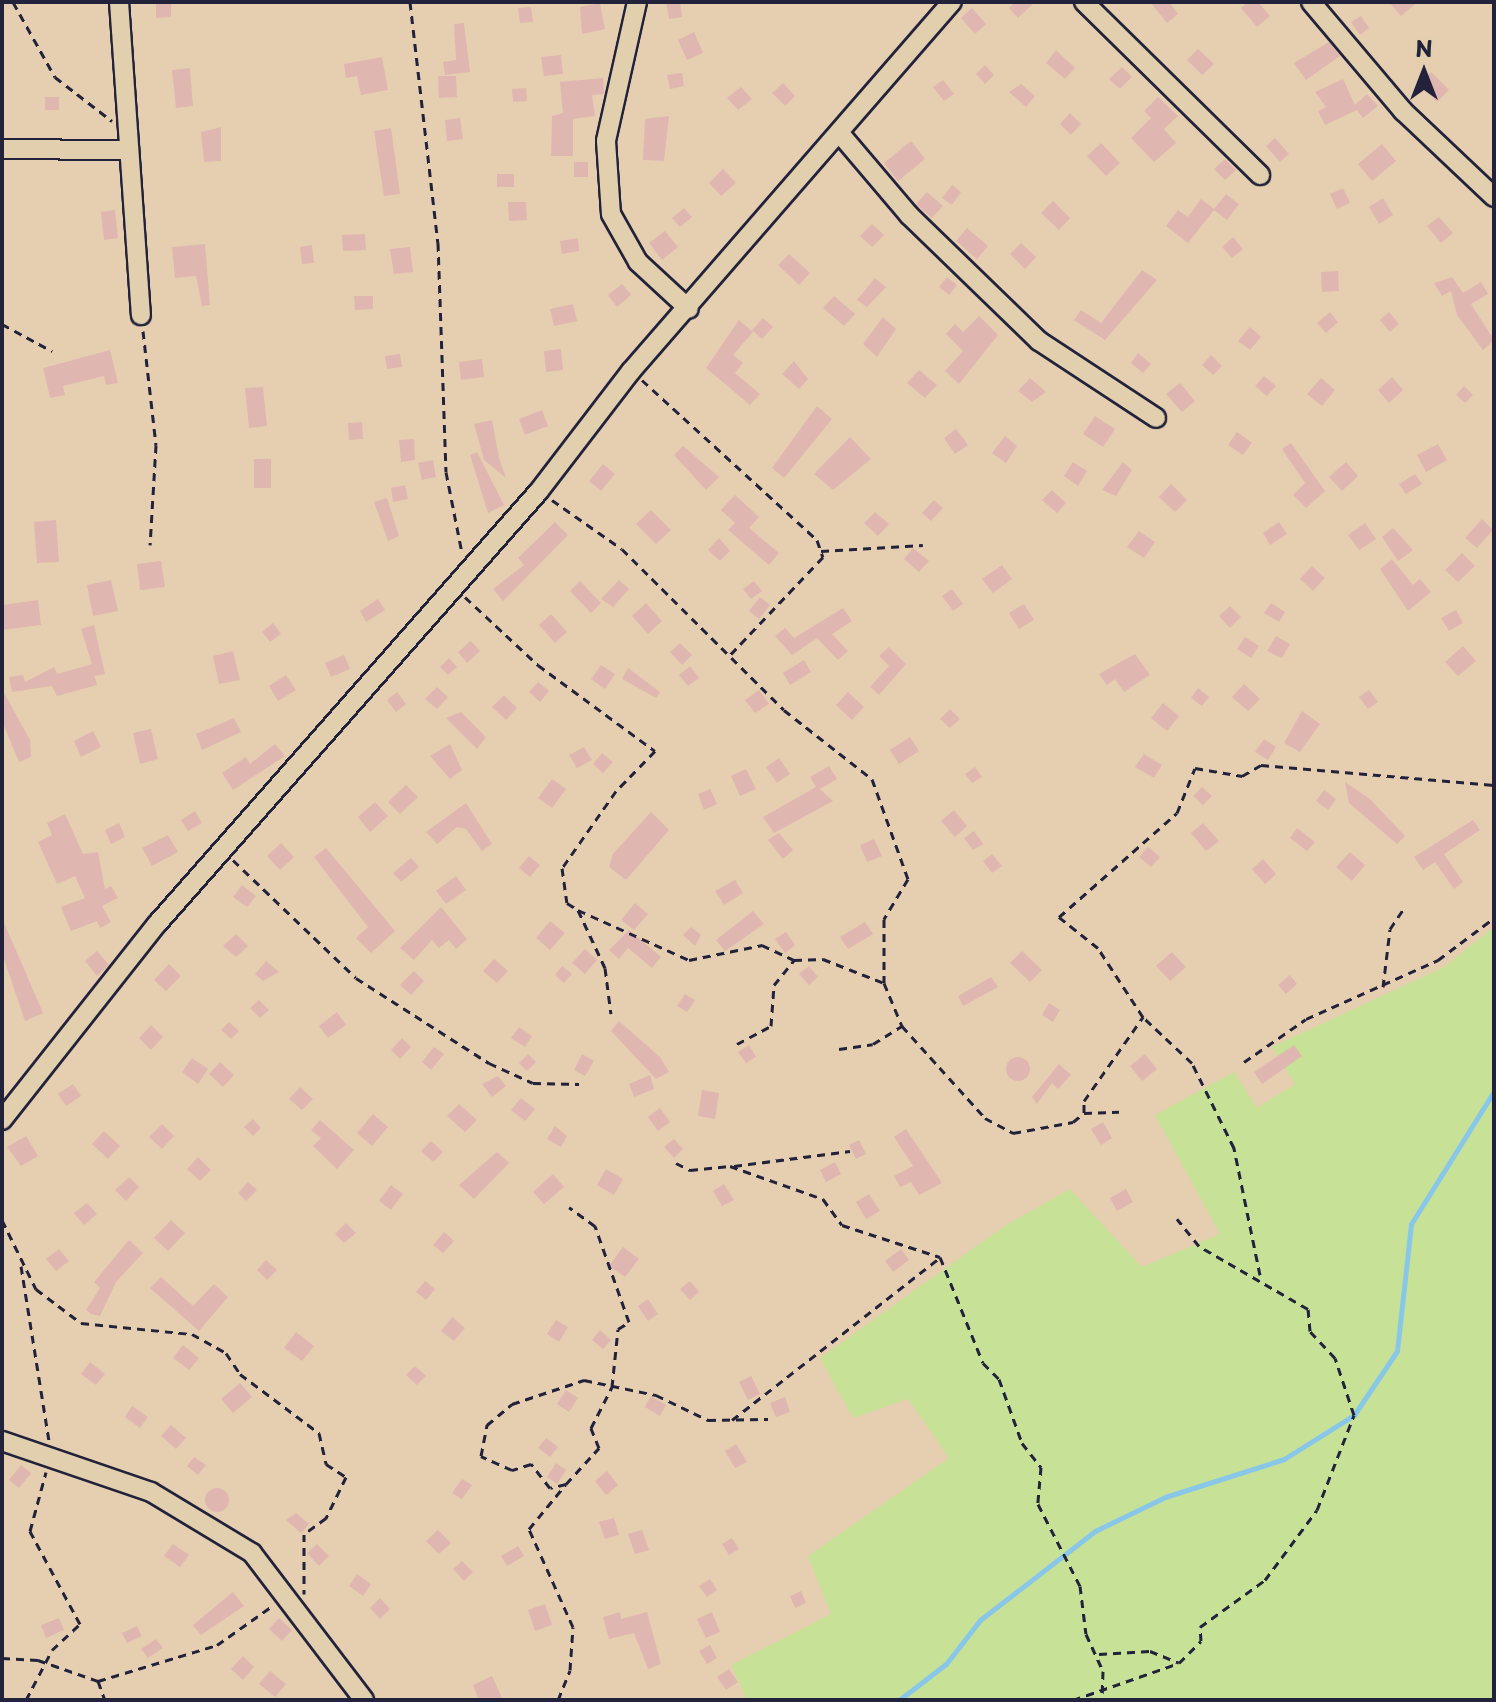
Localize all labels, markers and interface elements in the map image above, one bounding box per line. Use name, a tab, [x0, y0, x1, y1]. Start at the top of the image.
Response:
text: N	[1415, 31, 1433, 64]
north arrow	[1384, 32, 1464, 112]

